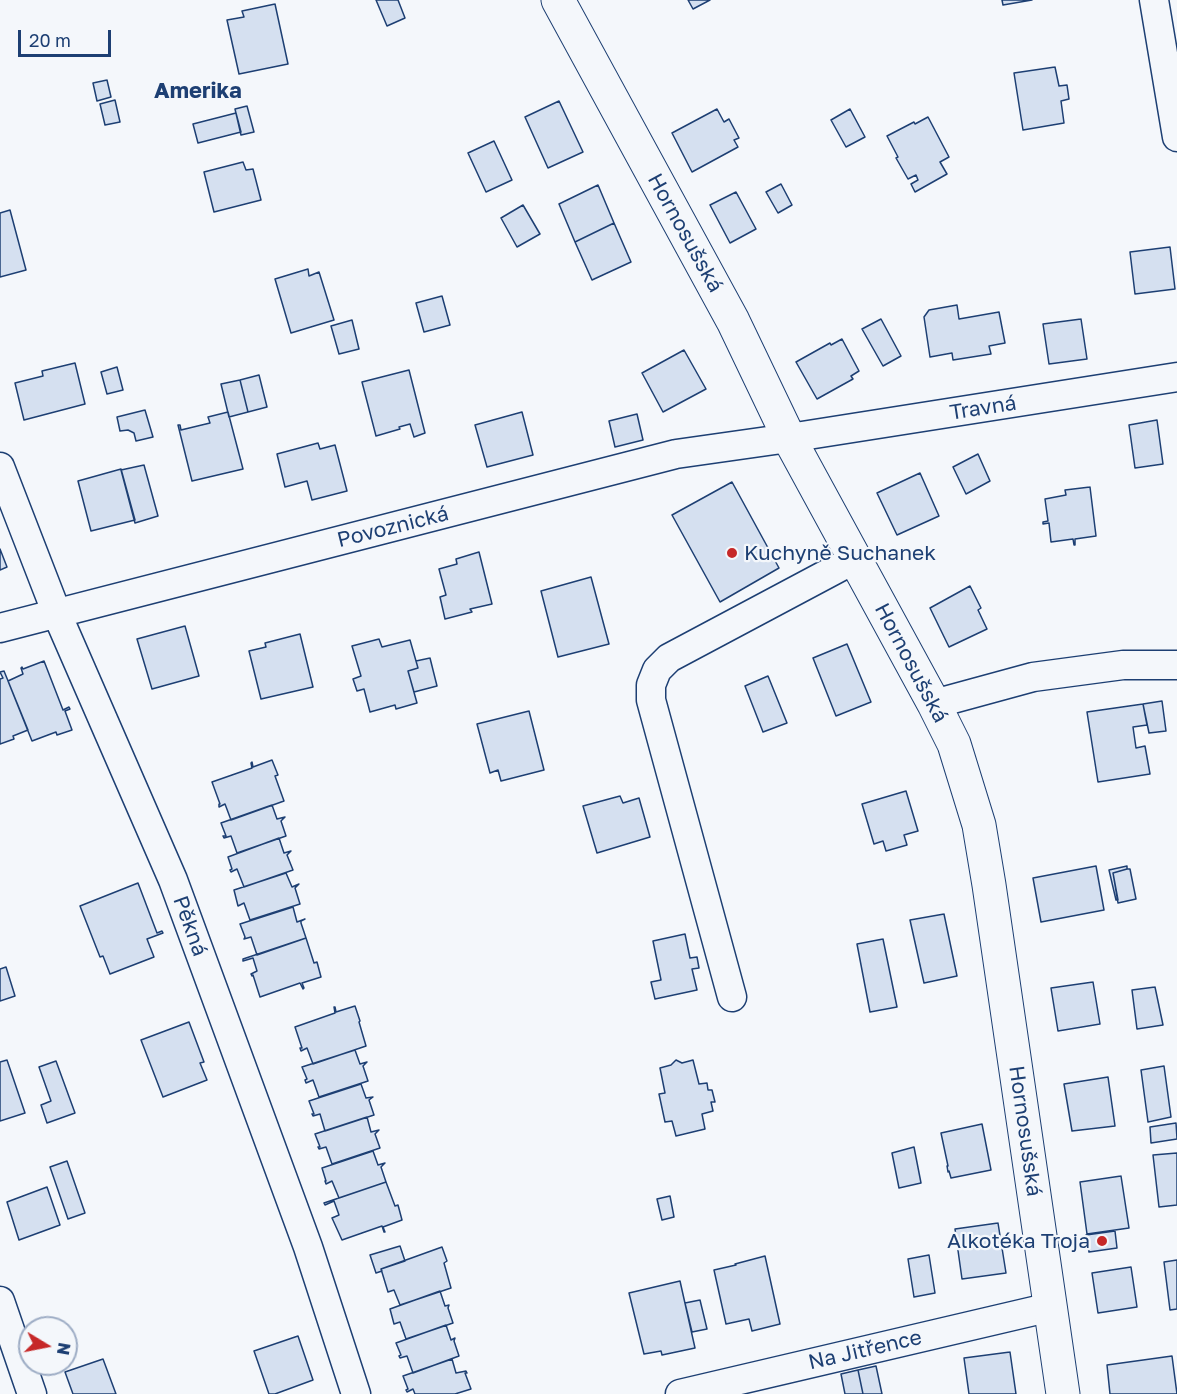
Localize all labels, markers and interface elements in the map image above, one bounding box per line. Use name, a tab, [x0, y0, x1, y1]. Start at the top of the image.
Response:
scale bar	[21, 18, 114, 56]
text: 20 m	[29, 29, 71, 51]
district label: Amerika	[154, 78, 242, 104]
street label: Hornosušská	[642, 169, 728, 297]
street label: Travná	[948, 390, 1018, 426]
street label: Povoznická	[335, 501, 451, 553]
place label: Kuchyně Suchanek	[744, 540, 936, 566]
marker: Kuchyně Suchanek	[725, 546, 739, 560]
street label: Hornosušská	[869, 599, 953, 727]
street label: Pěkná	[167, 892, 213, 960]
street label: Hornosušská	[1003, 1064, 1047, 1198]
place label: Alkotéka Troja	[947, 1228, 1090, 1254]
marker: Alkotéka Troja	[1095, 1234, 1109, 1248]
north arrow	[18, 1316, 78, 1376]
street label: Na Jitřence	[806, 1325, 924, 1375]
text: N	[53, 1341, 75, 1357]

